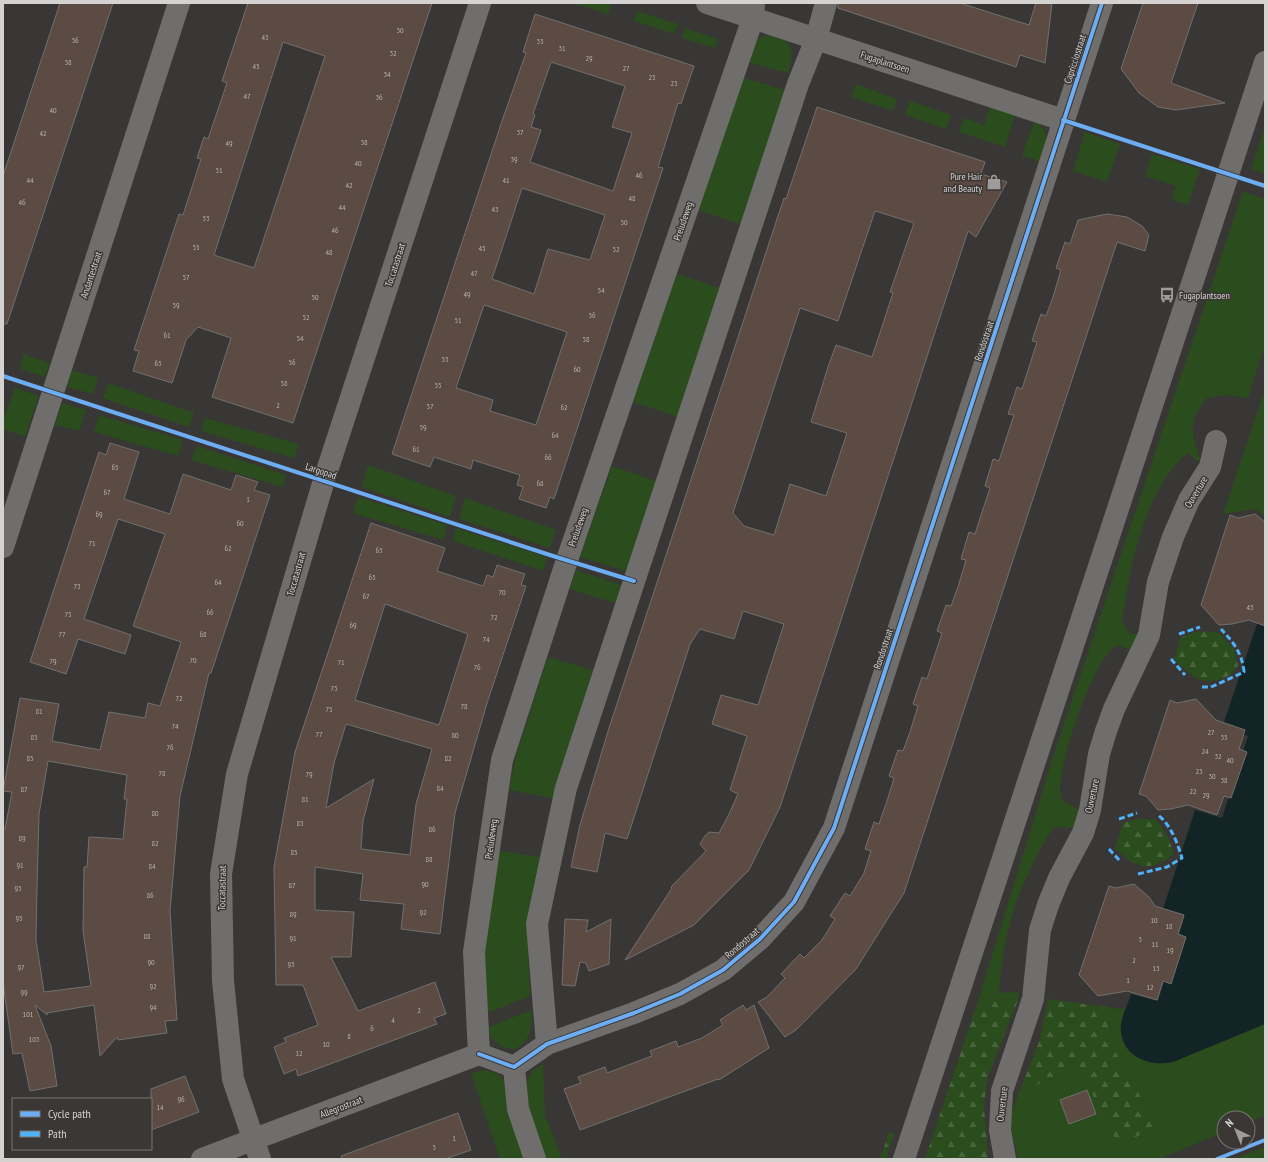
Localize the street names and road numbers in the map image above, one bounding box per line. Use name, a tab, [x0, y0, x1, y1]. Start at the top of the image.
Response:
street label: Capricciostraat	[1061, 33, 1089, 85]
street label: Fugaplantsoen	[859, 48, 911, 76]
street label: Preludeweg	[670, 200, 696, 242]
street label: Toccatastraat	[382, 241, 408, 288]
street label: Andantestraat	[77, 250, 105, 300]
street label: Rondostraat	[971, 319, 997, 363]
street label: Largopad	[304, 460, 338, 482]
street label: Ouverture	[1181, 474, 1211, 510]
street label: Preludeweg	[565, 506, 591, 548]
street label: Toccatastraat	[284, 550, 309, 597]
street label: Rondostraat	[870, 627, 896, 671]
street label: Ouverture	[1082, 778, 1102, 814]
street label: Preludeweg	[482, 818, 500, 860]
street label: Toccatastraat	[215, 865, 229, 911]
street label: Rondostraat	[722, 924, 762, 961]
street label: Ouverture	[993, 1086, 1011, 1122]
street label: Allegrostraat	[318, 1093, 364, 1121]

